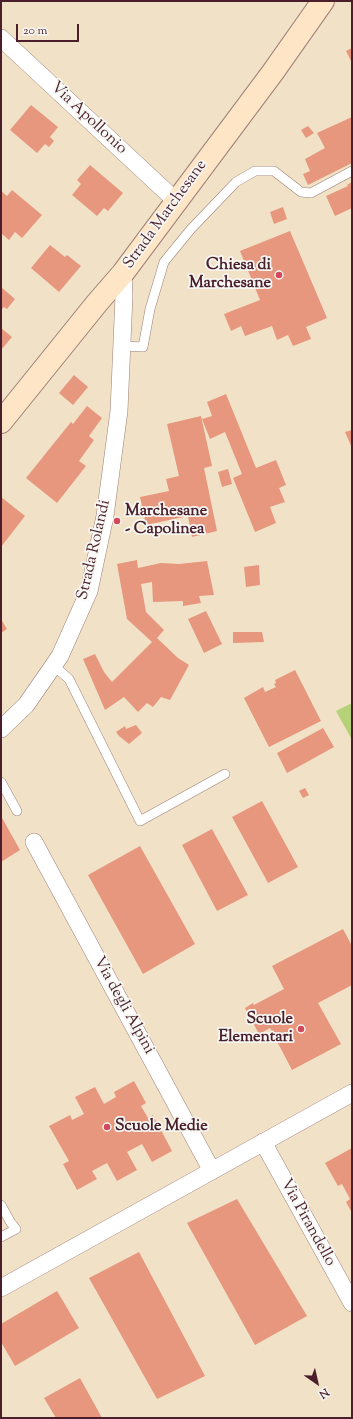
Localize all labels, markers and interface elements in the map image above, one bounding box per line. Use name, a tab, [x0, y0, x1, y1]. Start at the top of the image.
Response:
scale bar	[18, 16, 81, 42]
text: 20 m	[23, 22, 47, 40]
street label: Via Apollonio	[46, 79, 130, 159]
street label: Strada Marchesane	[120, 157, 212, 273]
place label: Chiesa di Marchesane	[189, 256, 271, 294]
marker: Chiesa di Marchesane	[274, 270, 284, 280]
street label: Strada Rolandi	[74, 498, 116, 602]
place label: Marchesane - Capolinea	[125, 502, 207, 540]
marker: Marchesane - Capolinea	[112, 516, 122, 526]
street label: Via degli Alpini	[88, 954, 158, 1058]
place label: Scuole Elementari	[219, 1010, 293, 1048]
marker: Scuole Elementari	[296, 1024, 306, 1034]
place label: Scuole Medie	[115, 1117, 208, 1137]
marker: Scuole Medie	[102, 1122, 112, 1132]
street label: Via Pirandello	[275, 1176, 339, 1270]
north arrow	[297, 1363, 337, 1403]
text: N	[316, 1384, 332, 1402]

